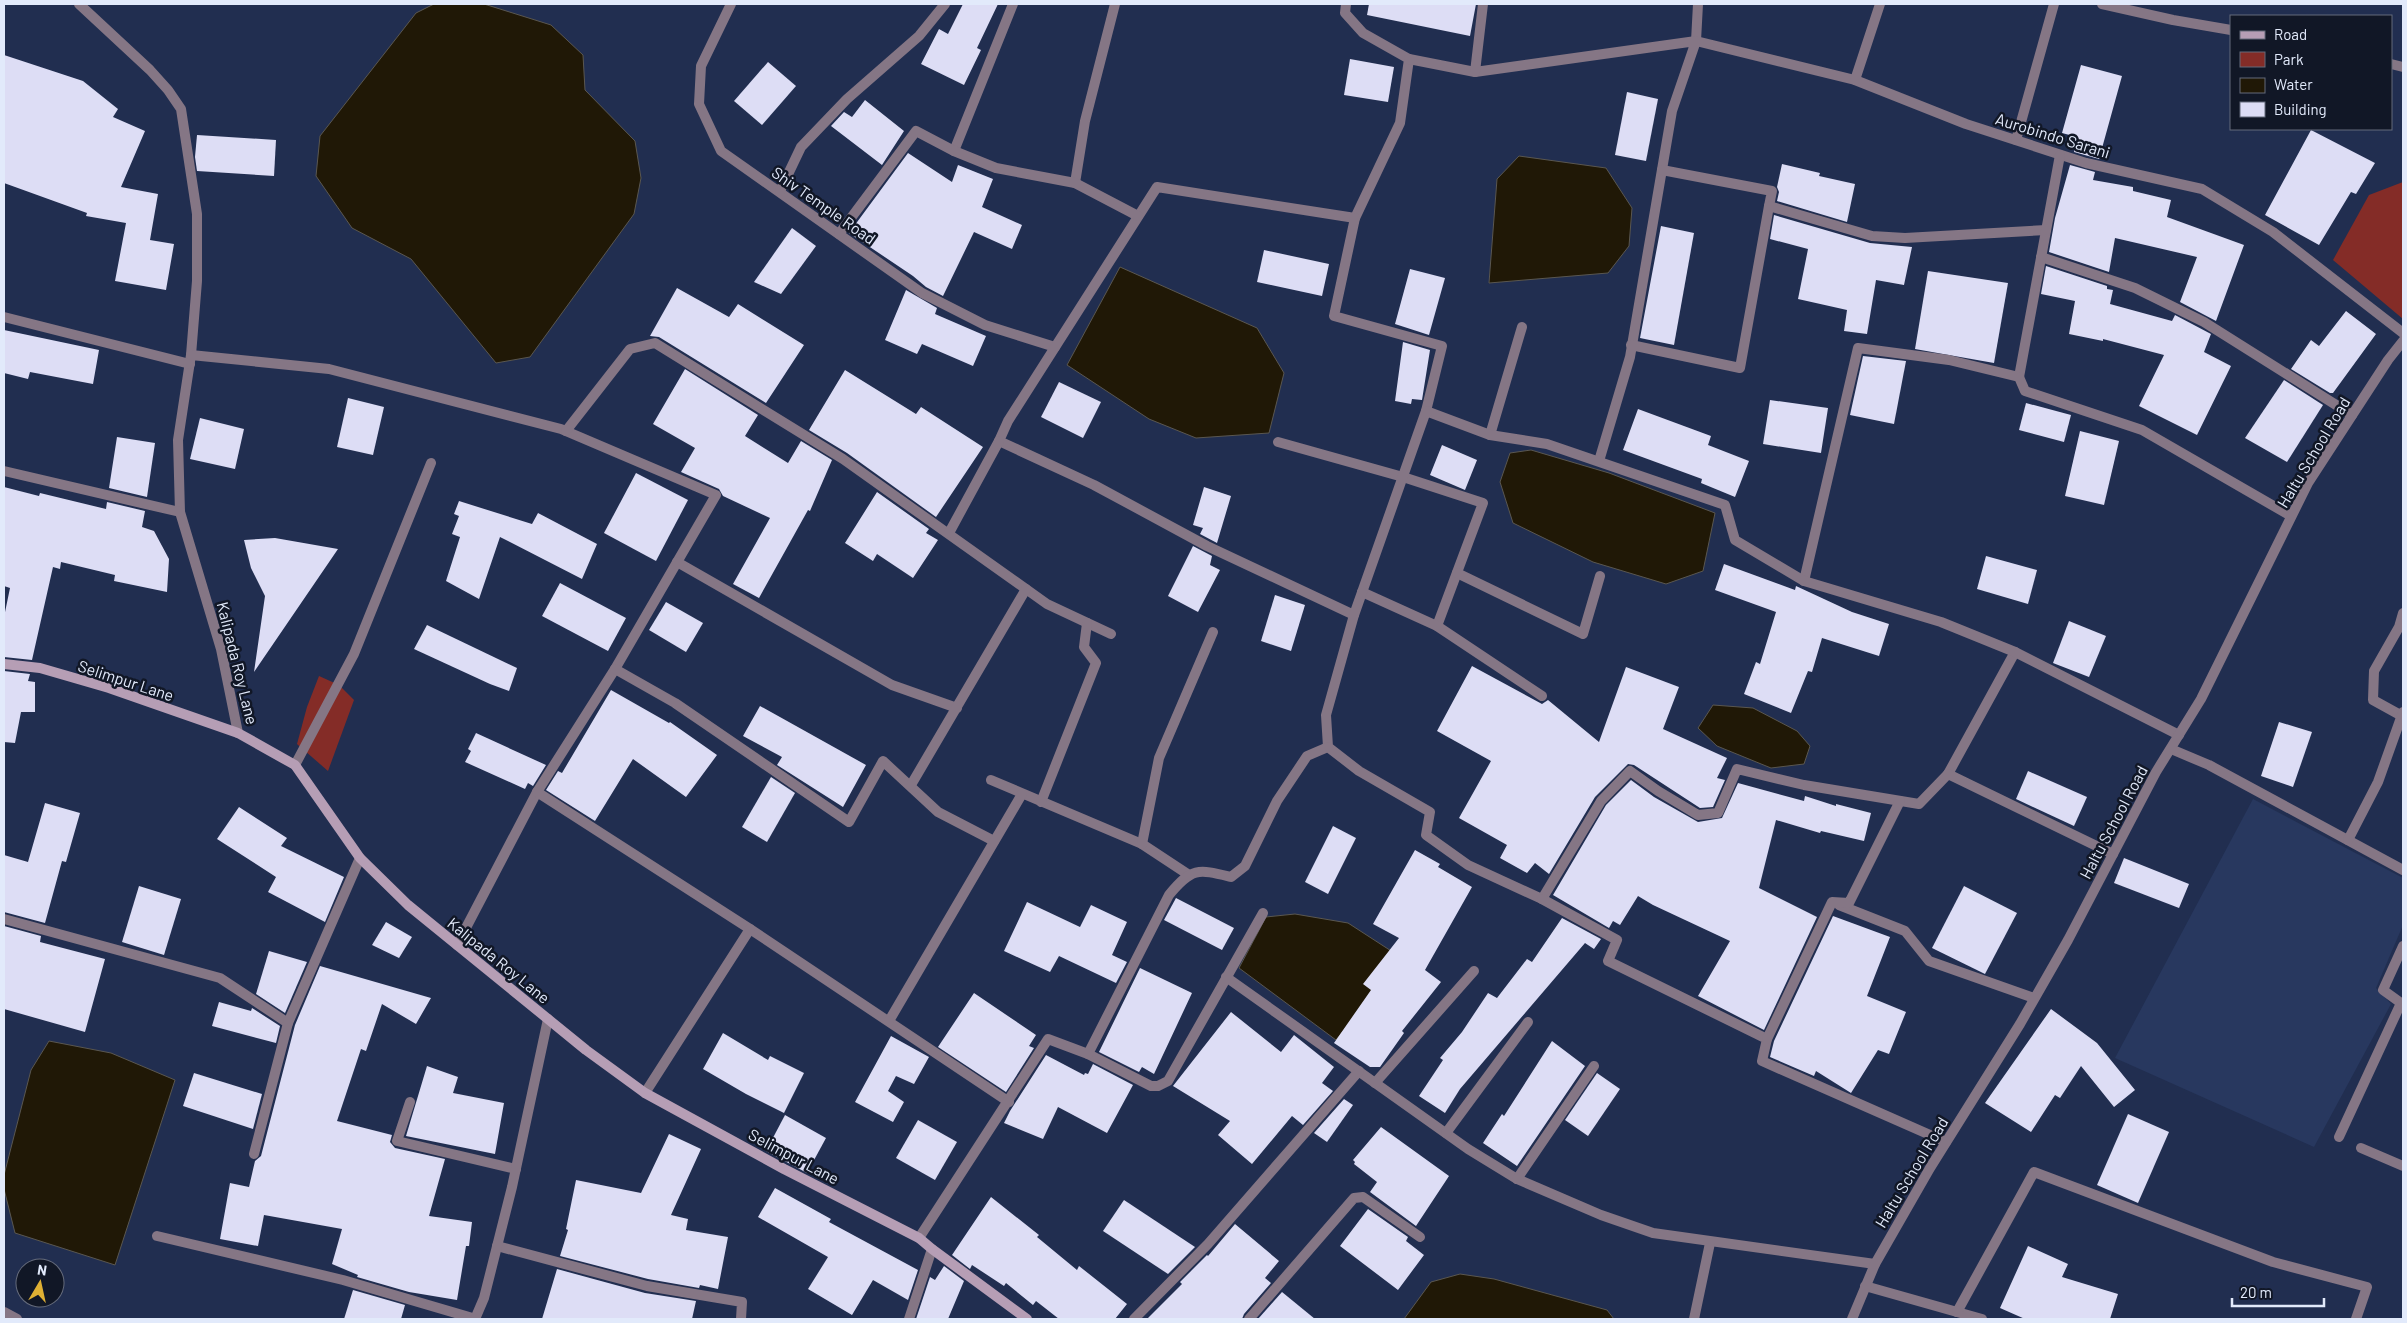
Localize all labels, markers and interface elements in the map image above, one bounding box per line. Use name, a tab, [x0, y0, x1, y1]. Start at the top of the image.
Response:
legend	[2230, 15, 2392, 130]
text: Road	[2274, 25, 2307, 43]
text: Park	[2274, 50, 2304, 68]
text: Water	[2274, 75, 2313, 93]
text: Building	[2274, 100, 2327, 118]
street label: Aurobindo Sarani	[1993, 109, 2113, 161]
street label: Shiv Temple Road	[768, 162, 880, 248]
street label: Haltu School Road	[2272, 393, 2354, 511]
street label: Kalipada Roy Lane	[214, 600, 262, 726]
street label: Selimpur Lane	[76, 656, 176, 704]
street label: Haltu School Road	[2075, 762, 2151, 882]
street label: Kalipada Roy Lane	[444, 913, 554, 1007]
street label: Haltu School Road	[1870, 1113, 1952, 1231]
street label: Selimpur Lane	[746, 1124, 842, 1188]
north arrow	[15, 1258, 65, 1308]
text: N	[36, 1261, 48, 1279]
scale bar	[2232, 1276, 2324, 1308]
text: 20 m	[2240, 1283, 2272, 1301]

